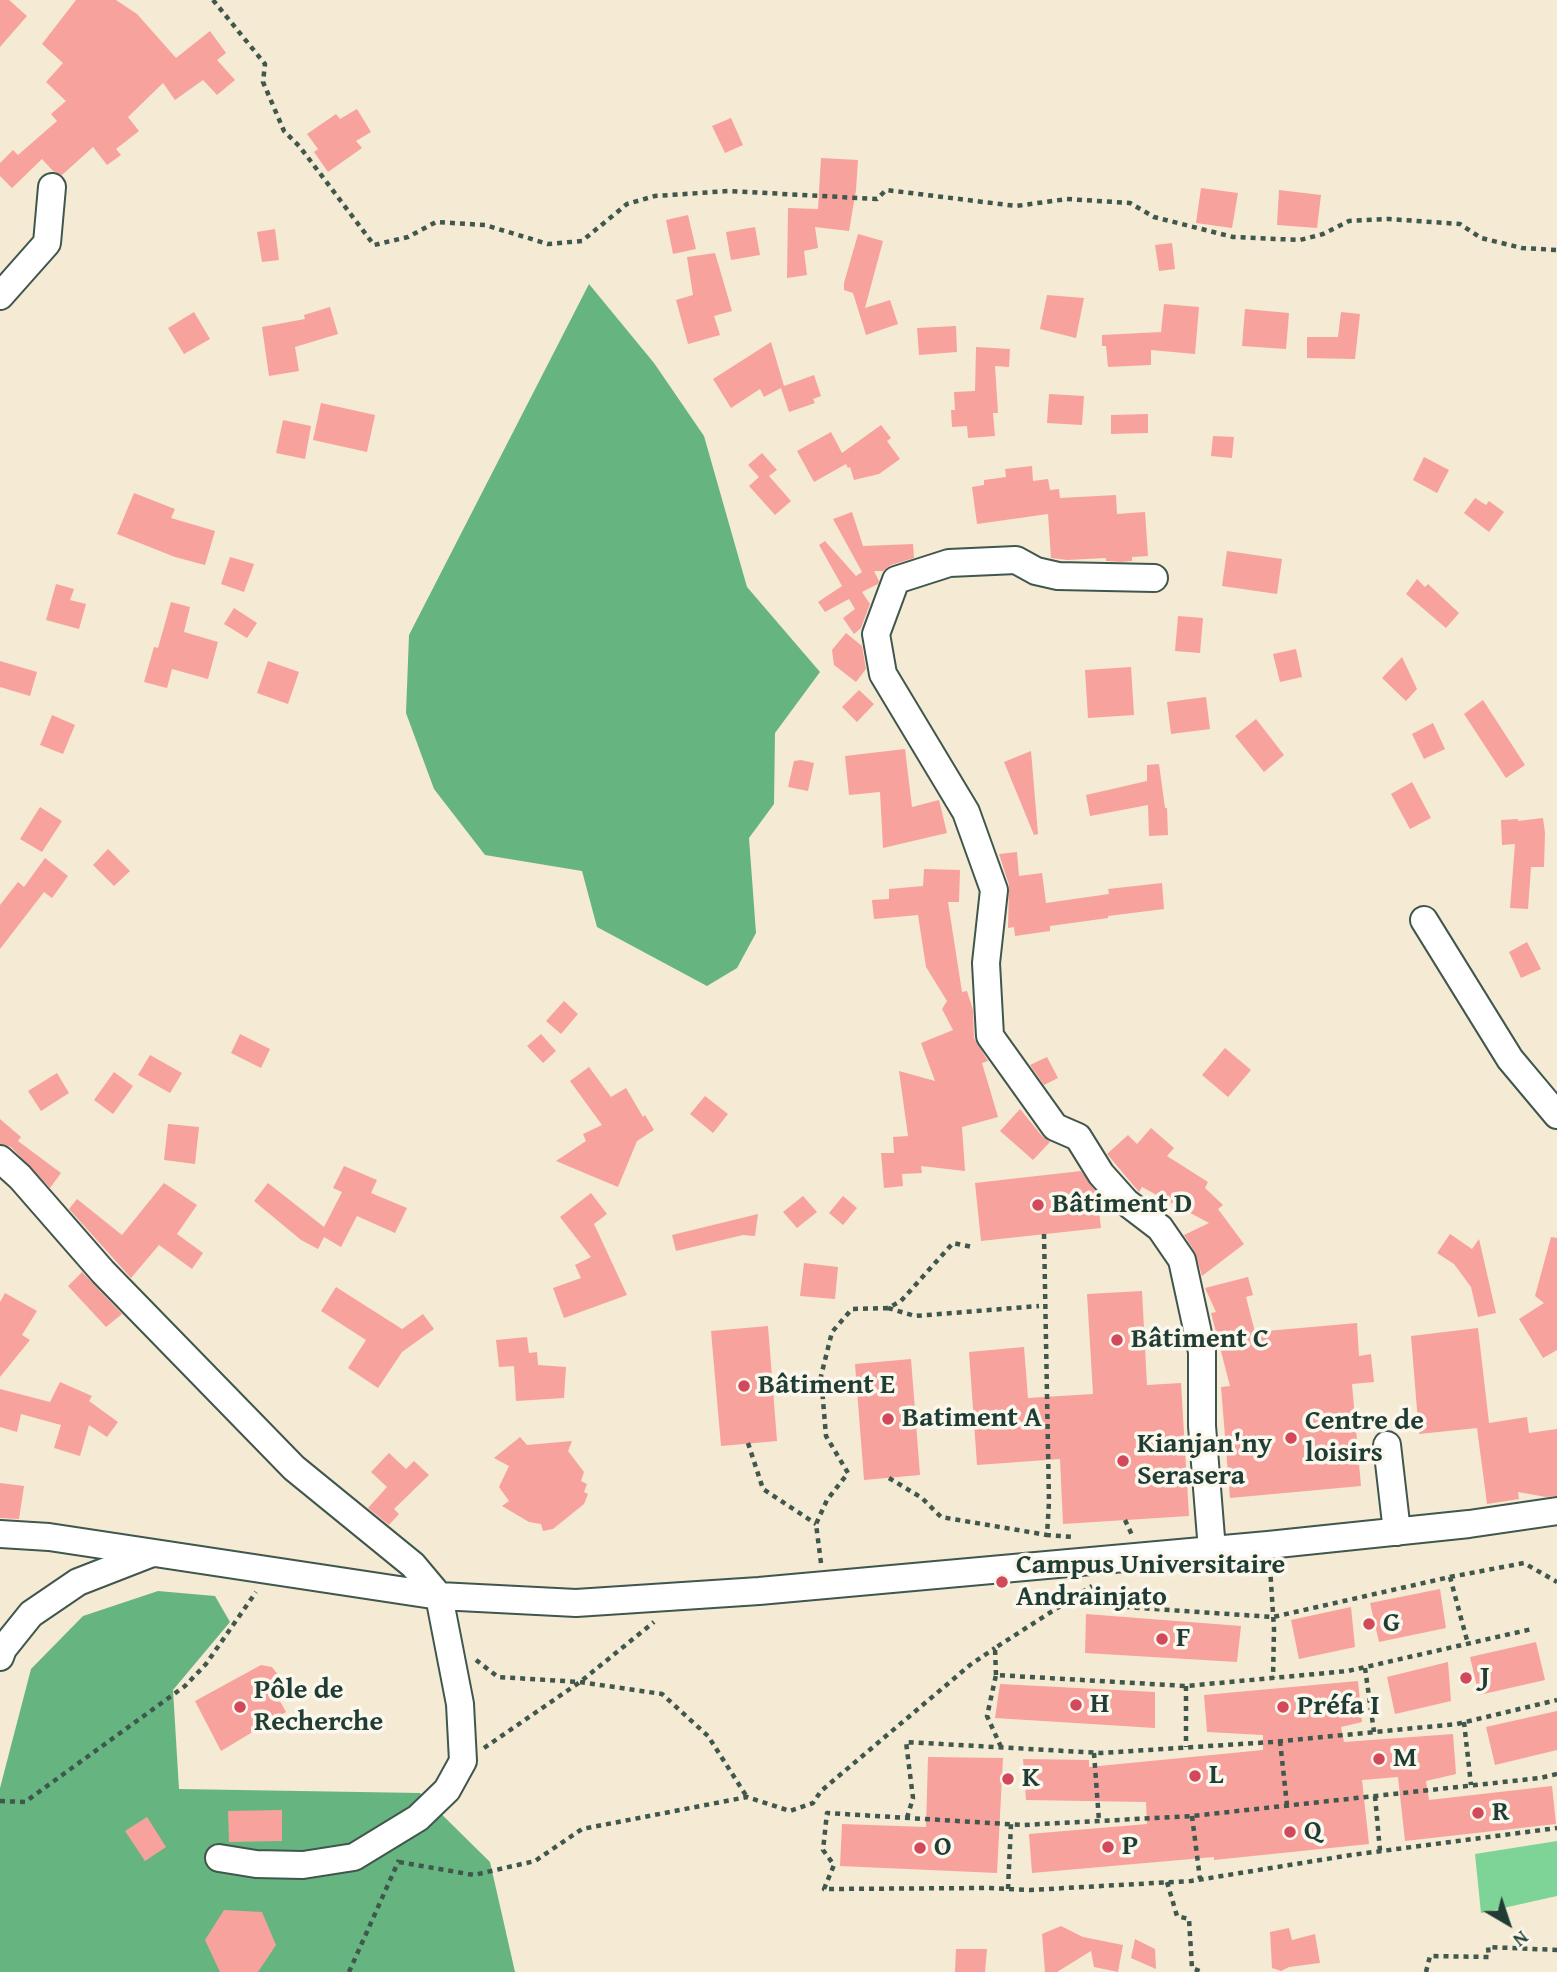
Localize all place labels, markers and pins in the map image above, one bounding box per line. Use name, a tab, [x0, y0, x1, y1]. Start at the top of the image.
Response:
place label: Bâtiment D	[1052, 1188, 1192, 1222]
marker: Bâtiment D	[1030, 1197, 1046, 1213]
place label: Bâtiment C	[1131, 1323, 1269, 1357]
marker: Bâtiment C	[1109, 1332, 1125, 1348]
place label: Bâtiment E	[758, 1369, 895, 1403]
marker: Bâtiment E	[736, 1378, 752, 1394]
place label: Batiment A	[902, 1402, 1042, 1436]
place label: Centre de loisirs	[1305, 1405, 1424, 1471]
marker: Batiment A	[880, 1411, 896, 1427]
place label: Kianjan'ny Serasera	[1137, 1428, 1272, 1494]
marker: Centre de loisirs	[1283, 1430, 1299, 1446]
marker: Kianjan'ny Serasera	[1115, 1453, 1131, 1469]
place label: Campus Universitaire Andrainjato	[1016, 1549, 1285, 1615]
marker: Campus Universitaire Andrainjato	[994, 1574, 1010, 1590]
place label: G	[1383, 1607, 1400, 1641]
marker: G	[1361, 1616, 1377, 1632]
place label: F	[1176, 1622, 1190, 1656]
marker: F	[1154, 1631, 1170, 1647]
place label: J	[1480, 1661, 1490, 1695]
marker: J	[1458, 1670, 1474, 1686]
place label: Pôle de Recherche	[254, 1674, 383, 1740]
place label: H	[1090, 1688, 1109, 1722]
place label: Préfa I	[1297, 1690, 1380, 1724]
marker: H	[1068, 1697, 1084, 1713]
marker: Pôle de Recherche	[232, 1699, 248, 1715]
marker: Préfa I	[1275, 1699, 1291, 1715]
place label: M	[1393, 1742, 1417, 1776]
marker: M	[1371, 1751, 1387, 1767]
place label: L	[1209, 1759, 1224, 1793]
place label: K	[1022, 1762, 1040, 1796]
marker: L	[1187, 1768, 1203, 1784]
marker: K	[1000, 1771, 1016, 1787]
place label: R	[1492, 1796, 1509, 1830]
marker: R	[1470, 1805, 1486, 1821]
place label: Q	[1304, 1815, 1322, 1849]
marker: Q	[1282, 1824, 1298, 1840]
place label: P	[1122, 1830, 1138, 1864]
place label: O	[934, 1831, 952, 1865]
marker: P	[1100, 1839, 1116, 1855]
marker: O	[912, 1840, 928, 1856]

